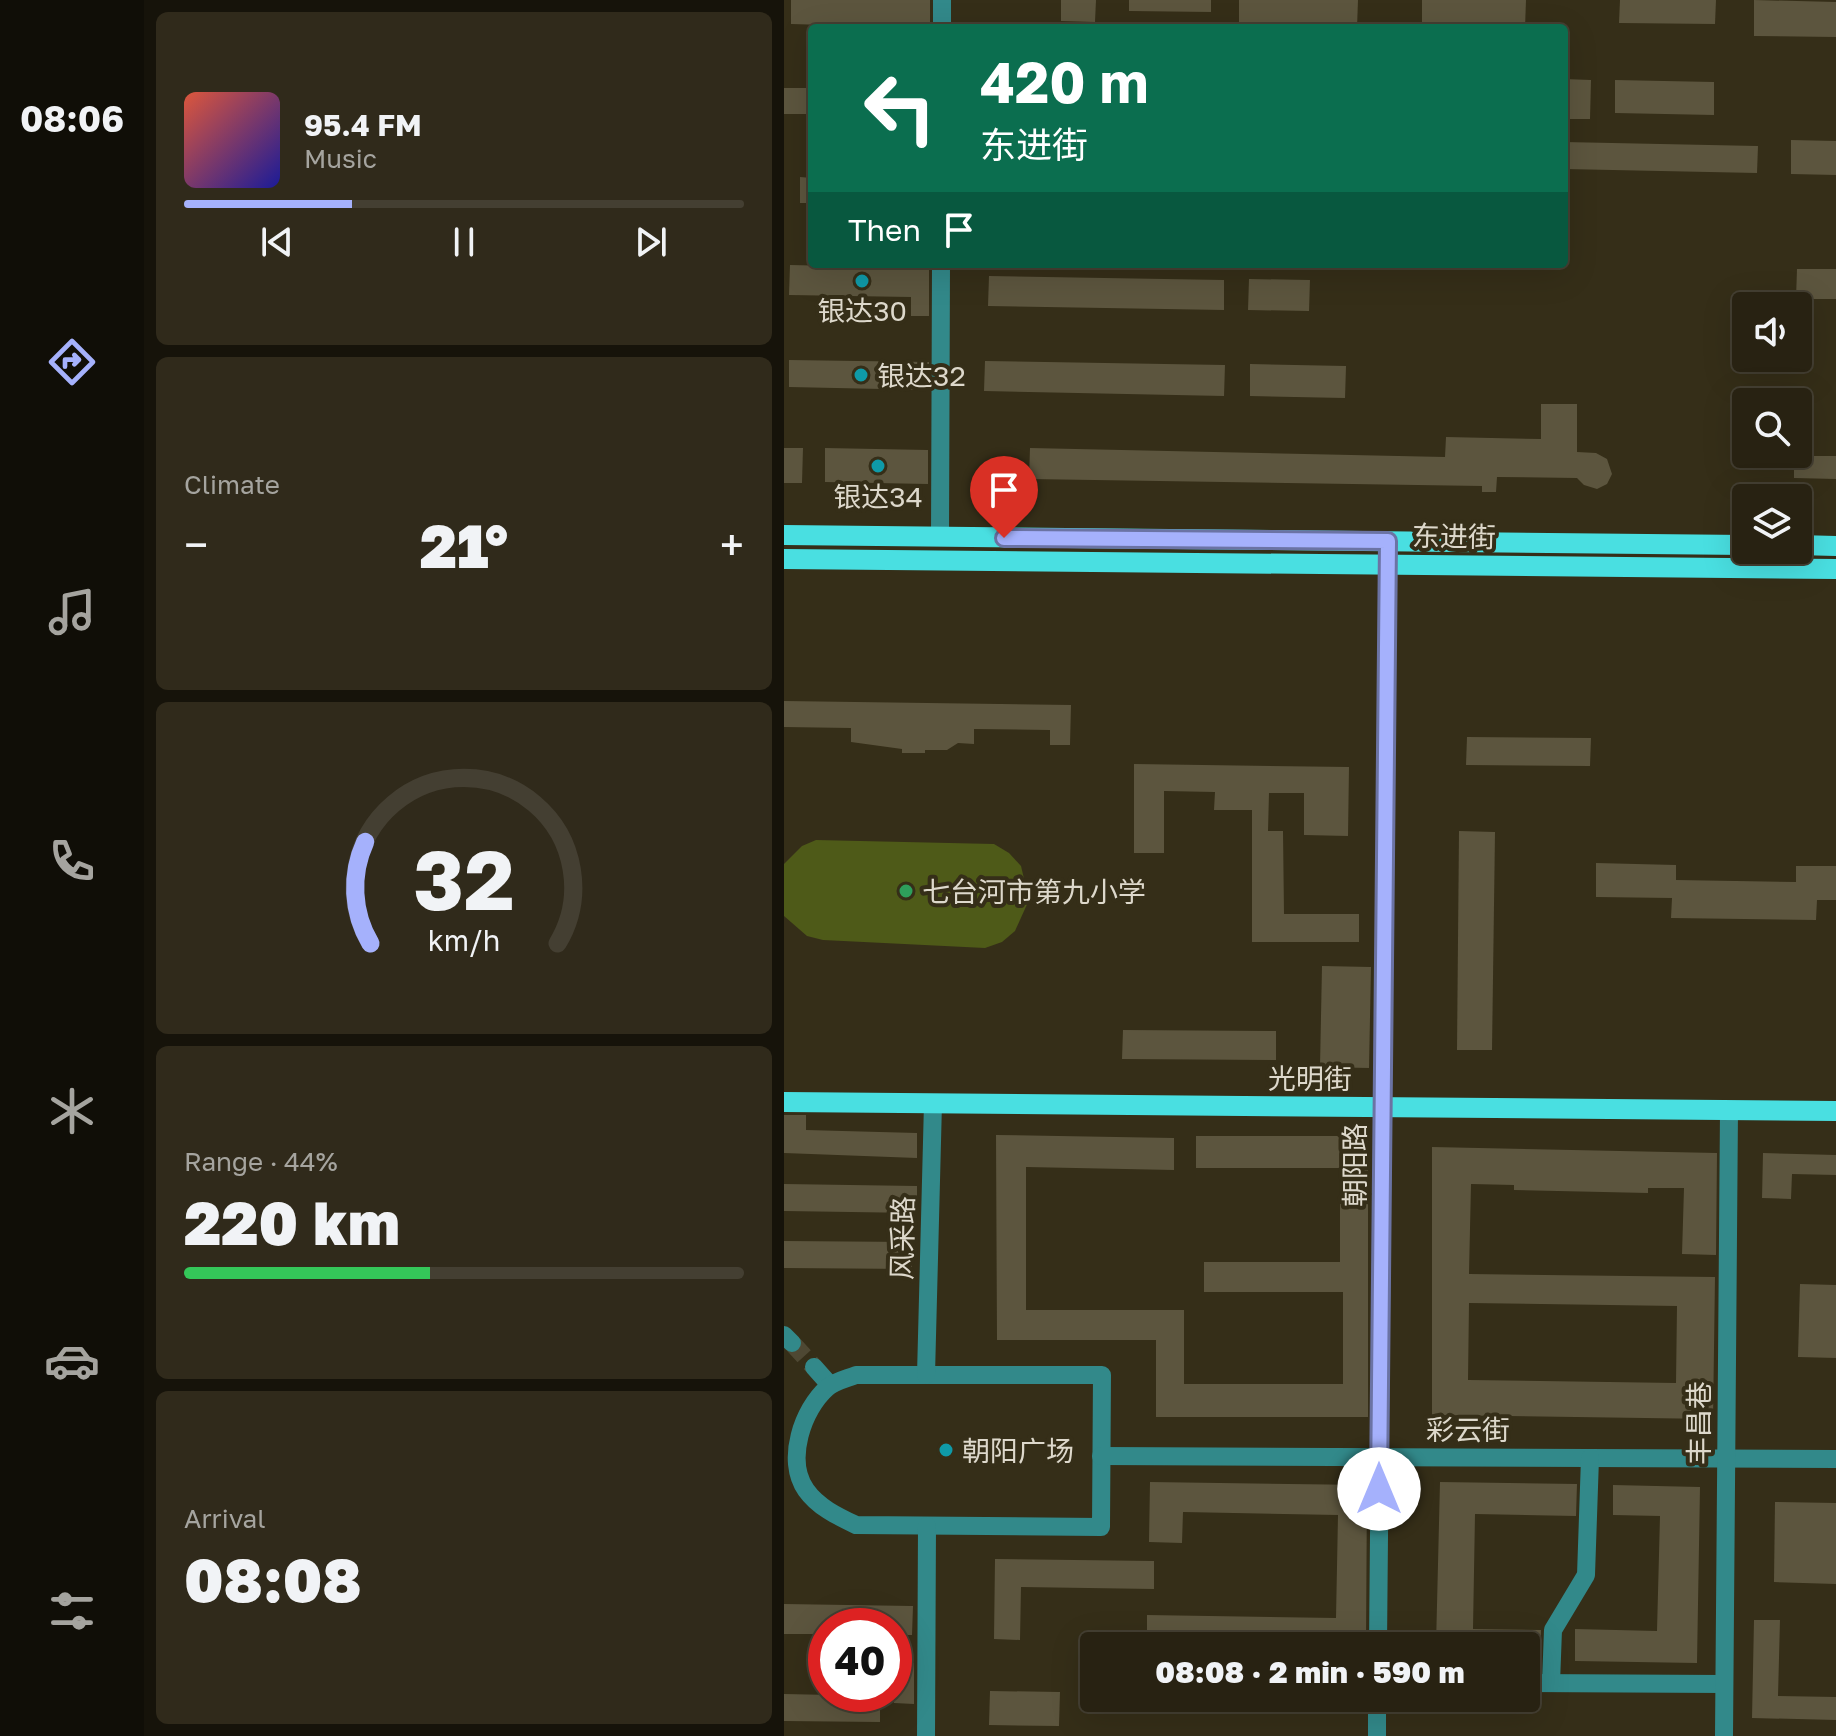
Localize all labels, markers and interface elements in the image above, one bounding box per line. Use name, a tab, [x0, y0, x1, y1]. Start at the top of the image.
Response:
text: 420 m	[980, 48, 1149, 115]
icon: left	[848, 56, 952, 160]
text: 08:06	[20, 97, 124, 140]
text: 95.4 FM	[304, 107, 422, 143]
text: 东进街	[980, 123, 1088, 166]
text: Music	[304, 143, 377, 174]
icon: arrive	[937, 208, 981, 252]
text: Then	[848, 212, 921, 248]
icon: previous	[255, 220, 299, 264]
icon: pause	[442, 220, 486, 264]
icon: next	[629, 220, 673, 264]
marker: 银达30	[853, 272, 871, 290]
map controls	[1732, 292, 1812, 564]
button: sound	[1732, 292, 1812, 372]
place label: 银达30	[817, 294, 907, 327]
icon: directions	[44, 334, 100, 390]
place label: 银达32	[877, 359, 966, 392]
marker: 银达32	[852, 366, 870, 384]
button: search	[1732, 388, 1812, 468]
pin	[970, 456, 1038, 538]
marker: 银达34	[869, 457, 887, 475]
icon: arrive	[982, 468, 1026, 512]
text: Climate	[184, 469, 280, 500]
place label: 银达34	[833, 480, 923, 513]
button: layers	[1732, 484, 1812, 564]
text: 21°	[420, 509, 508, 581]
text: −	[184, 518, 208, 571]
text: +	[720, 518, 744, 571]
street label: 东进街	[1412, 519, 1496, 553]
icon: music	[44, 584, 100, 640]
text: 32	[413, 828, 515, 928]
icon: phone	[44, 833, 100, 889]
place label: 七台河市第九小学	[922, 875, 1146, 908]
marker: 七台河市第九小学	[897, 882, 915, 900]
text: km/h	[428, 923, 500, 957]
street label: 光明街	[1268, 1062, 1352, 1095]
icon: climate	[44, 1083, 100, 1139]
street label: 朝阳路	[1338, 1123, 1371, 1207]
text: Range · 44%	[184, 1146, 338, 1177]
text: 220 km	[184, 1186, 400, 1258]
street label: 风采路	[885, 1196, 919, 1280]
icon: car	[44, 1333, 100, 1389]
street label: 丰昌巷	[1682, 1381, 1715, 1465]
street label: 彩云街	[1426, 1413, 1510, 1446]
place label: 朝阳广场	[962, 1434, 1074, 1467]
marker: 朝阳广场	[937, 1441, 955, 1459]
position arrow	[1337, 1447, 1421, 1531]
text: Arrival	[184, 1503, 265, 1534]
text: 08:08	[184, 1543, 362, 1615]
icon: filters	[44, 1583, 100, 1639]
speed limit sign: 40	[808, 1608, 912, 1712]
text: 08:08 · 2 min · 590 m	[1155, 1654, 1465, 1690]

